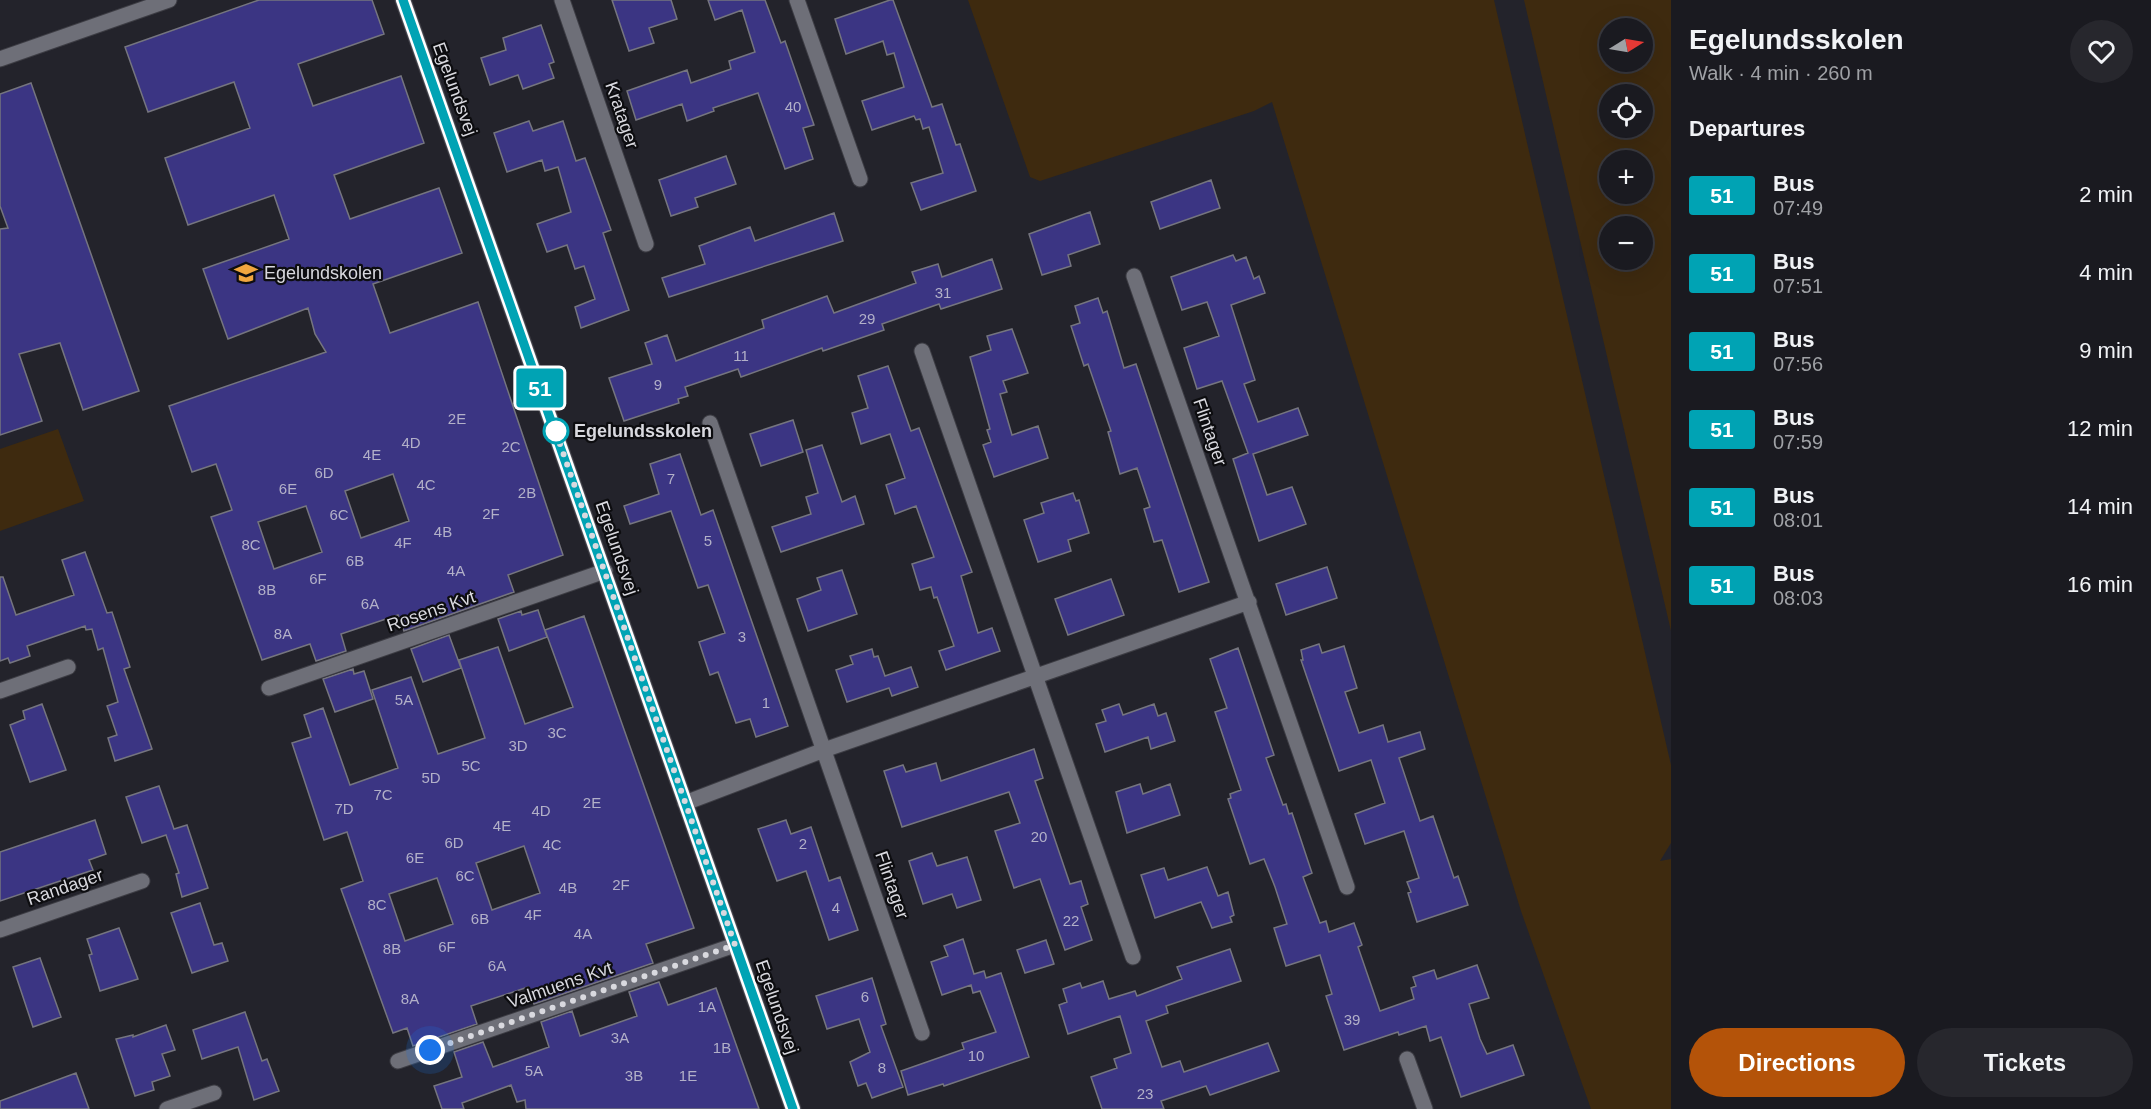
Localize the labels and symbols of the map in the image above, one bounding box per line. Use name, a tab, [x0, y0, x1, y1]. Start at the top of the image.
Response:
north arrow	[1599, 18, 1653, 72]
street label: Egelundsvej	[429, 39, 481, 139]
street label: Kratager	[601, 79, 643, 151]
house number: 40	[785, 98, 801, 115]
school or university icon: Egelundskolen	[233, 260, 259, 286]
place label: Egelundskolen	[264, 263, 382, 283]
house number: 31	[935, 284, 951, 301]
house number: 29	[859, 310, 875, 327]
house number: 11	[733, 347, 749, 364]
line badge: 51	[513, 368, 567, 408]
house number: 9	[654, 376, 662, 393]
street label: Flintager	[1189, 396, 1231, 468]
house number: 2E	[448, 410, 466, 427]
marker: Egelundsskolen	[543, 418, 569, 444]
place label: Egelundsskolen	[574, 421, 712, 441]
house number: 4D	[401, 434, 421, 451]
house number: 2C	[501, 438, 521, 455]
house number: 4E	[363, 446, 381, 463]
house number: 6D	[314, 464, 334, 481]
house number: 7	[667, 470, 675, 487]
house number: 4C	[416, 476, 436, 493]
house number: 6E	[279, 480, 297, 497]
house number: 2B	[518, 484, 536, 501]
street label: Egelundsvej	[592, 498, 642, 598]
house number: 2F	[482, 505, 500, 522]
house number: 6C	[329, 506, 349, 523]
house number: 4B	[434, 523, 452, 540]
house number: 5	[704, 532, 712, 549]
house number: 4F	[394, 534, 412, 551]
house number: 8C	[241, 536, 261, 553]
house number: 6B	[346, 552, 364, 569]
house number: 4A	[447, 562, 465, 579]
house number: 6F	[309, 570, 327, 587]
house number: 8B	[258, 581, 276, 598]
street label: Rosens Kvt	[384, 587, 478, 635]
house number: 6A	[361, 595, 379, 612]
house number: 8A	[274, 625, 292, 642]
house number: 3	[738, 628, 746, 645]
house number: 5A	[395, 691, 413, 708]
house number: 1	[762, 694, 770, 711]
house number: 3C	[547, 724, 567, 741]
house number: 3D	[508, 737, 528, 754]
house number: 5C	[461, 757, 481, 774]
house number: 5D	[421, 769, 441, 786]
house number: 7C	[373, 786, 393, 803]
house number: 2E	[583, 794, 601, 811]
house number: 7D	[334, 800, 354, 817]
house number: 4D	[531, 802, 551, 819]
house number: 4E	[493, 817, 511, 834]
house number: 20	[1031, 828, 1047, 845]
house number: 6D	[444, 834, 464, 851]
house number: 2	[799, 835, 807, 852]
house number: 4C	[542, 836, 562, 853]
house number: 6E	[406, 849, 424, 866]
street label: Flintager	[871, 849, 913, 921]
street label: Randager	[24, 865, 106, 909]
house number: 6C	[455, 867, 475, 884]
house number: 2F	[612, 876, 630, 893]
house number: 4B	[559, 879, 577, 896]
house number: 8C	[367, 896, 387, 913]
house number: 4	[832, 899, 840, 916]
house number: 4F	[524, 906, 542, 923]
house number: 6B	[471, 910, 489, 927]
house number: 22	[1063, 912, 1079, 929]
house number: 4A	[574, 925, 592, 942]
house number: 6F	[438, 938, 456, 955]
house number: 8B	[383, 940, 401, 957]
house number: 6A	[488, 957, 506, 974]
street label: Egelundsvej	[752, 957, 802, 1057]
street label: Valmuens Kvt	[505, 958, 615, 1012]
house number: 6	[861, 988, 869, 1005]
house number: 8A	[401, 990, 419, 1007]
house number: 1A	[698, 998, 716, 1015]
house number: 39	[1344, 1011, 1360, 1028]
house number: 3A	[611, 1029, 629, 1046]
your location	[415, 1035, 445, 1065]
house number: 1B	[713, 1039, 731, 1056]
house number: 10	[968, 1047, 984, 1064]
house number: 8	[878, 1059, 886, 1076]
house number: 5A	[525, 1062, 543, 1079]
house number: 3B	[625, 1067, 643, 1084]
house number: 1E	[679, 1067, 697, 1084]
house number: 23	[1137, 1085, 1153, 1102]

